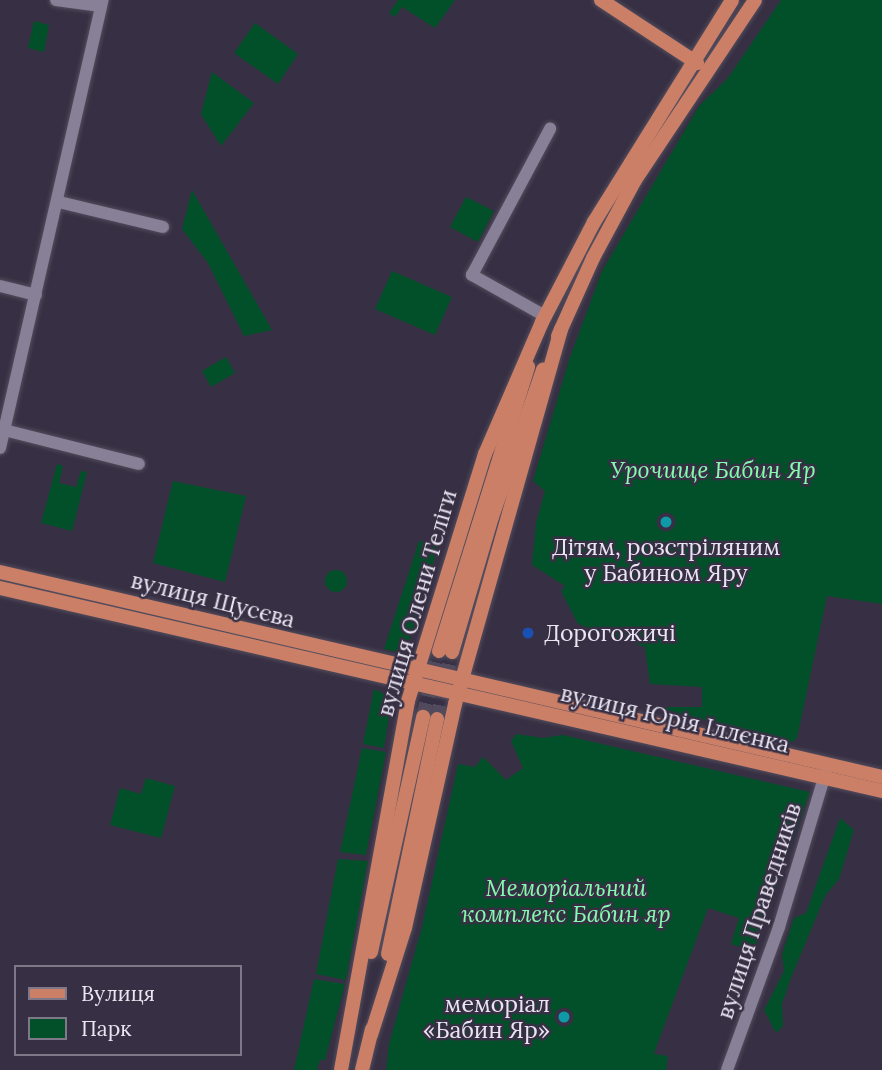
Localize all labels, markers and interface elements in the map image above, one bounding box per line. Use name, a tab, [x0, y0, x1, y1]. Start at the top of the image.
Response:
park label: Урочище Бабин Яр	[610, 456, 816, 484]
street label: вулиця Олени Теліги	[371, 486, 463, 720]
marker: Дітям, розстріляним у Бабином Яру	[658, 514, 674, 530]
place label: Дітям, розстріляним у Бабином Яру	[552, 533, 780, 587]
street label: вулиця Щусєва	[128, 566, 298, 634]
place label: Дорогожичі	[544, 619, 676, 647]
marker: Дорогожичі	[518, 623, 538, 643]
street label: вулиця Юрія Іллєнка	[558, 679, 792, 759]
street label: вулиця Праведників	[711, 800, 807, 1022]
park label: Меморіальний комплекс Бабин яр	[461, 874, 671, 928]
legend	[14, 965, 242, 1056]
text: Вулиця	[81, 980, 155, 1007]
place label: меморіал «Бабин Яр»	[423, 990, 550, 1044]
marker: меморіал «Бабин Яр»	[556, 1009, 572, 1025]
text: Парк	[81, 1015, 131, 1042]

